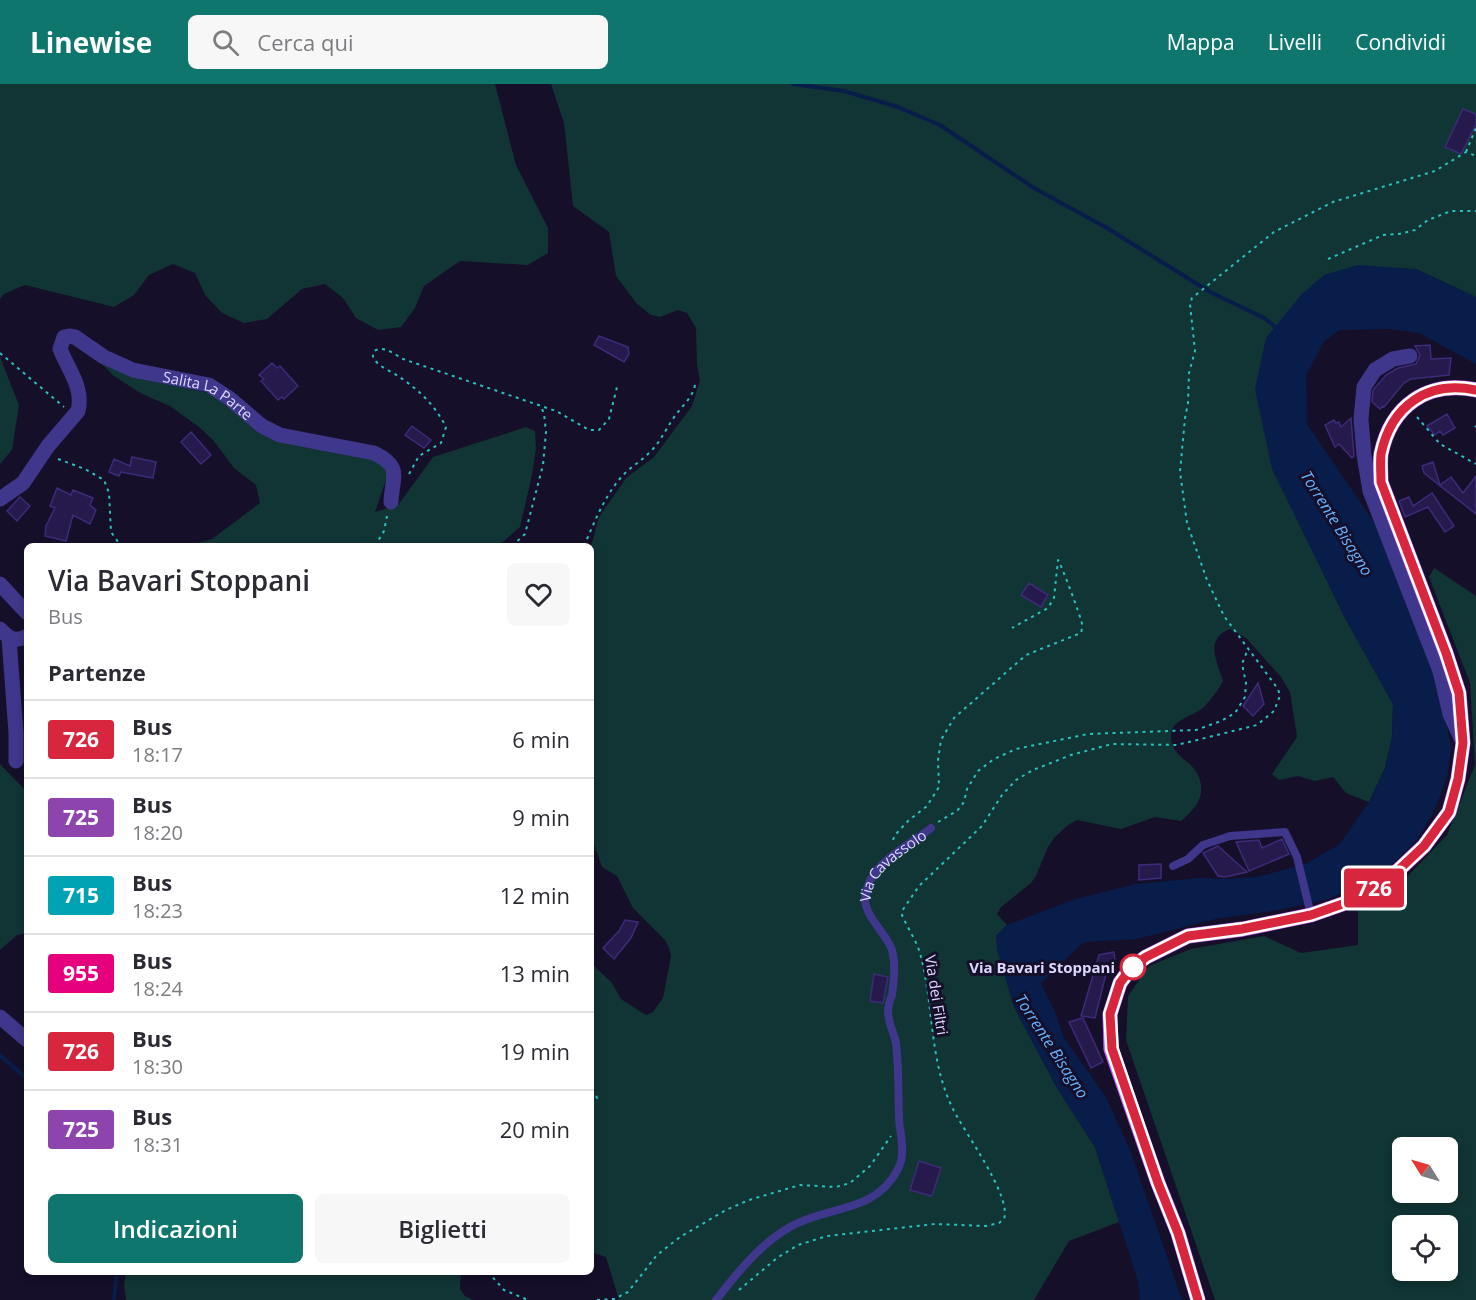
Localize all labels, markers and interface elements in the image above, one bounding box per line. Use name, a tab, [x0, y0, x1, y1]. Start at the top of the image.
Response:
search box	[188, 15, 608, 69]
text: Linewise	[30, 23, 152, 61]
icon: search	[209, 26, 242, 59]
text: Cerca qui	[257, 27, 353, 57]
text: Mappa	[1167, 28, 1235, 56]
text: Livelli	[1268, 28, 1322, 56]
text: Condividi	[1355, 28, 1446, 56]
street label: Salita La Parte	[161, 366, 257, 424]
water label: Torrente Bisagno	[1296, 466, 1378, 580]
text: Via Bavari Stoppani	[48, 561, 310, 599]
button: heart	[507, 563, 570, 626]
text: Bus	[48, 603, 83, 630]
text: Partenze	[48, 657, 146, 687]
text: Bus	[132, 711, 172, 741]
text: 6 min	[512, 724, 570, 754]
text: 726	[63, 725, 99, 753]
text: 18:17	[132, 741, 183, 768]
text: Bus	[132, 789, 172, 819]
text: 9 min	[512, 802, 570, 832]
text: 725	[63, 803, 99, 831]
text: 18:20	[132, 819, 183, 846]
street label: Via Cavassolo	[855, 825, 930, 903]
text: Bus	[132, 867, 172, 897]
line badge: 726	[1340, 868, 1408, 908]
text: 726	[1356, 874, 1392, 902]
text: 12 min	[500, 880, 570, 910]
text: 715	[63, 881, 99, 909]
text: 18:23	[132, 897, 183, 924]
text: Bus	[132, 945, 172, 975]
street label: Via dei Filtri	[921, 954, 953, 1036]
marker: Via Bavari Stoppani	[1120, 954, 1146, 980]
place label: Via Bavari Stoppani	[969, 957, 1115, 977]
text: 13 min	[500, 958, 570, 988]
text: 955	[63, 959, 99, 987]
text: 18:24	[132, 975, 183, 1002]
water label: Torrente Bisagno	[1010, 990, 1094, 1102]
text: Bus	[132, 1023, 172, 1053]
text: 19 min	[500, 1036, 570, 1066]
text: 726	[63, 1037, 99, 1065]
text: 18:30	[132, 1053, 183, 1080]
text: Bus	[132, 1101, 172, 1131]
text: 20 min	[500, 1114, 570, 1144]
text: 725	[63, 1115, 99, 1143]
text: 18:31	[132, 1131, 183, 1158]
north arrow	[1392, 1137, 1458, 1203]
map controls	[1392, 1137, 1458, 1281]
button: Indicazioni	[48, 1194, 303, 1263]
button: Biglietti	[315, 1194, 570, 1263]
button: locate	[1392, 1215, 1458, 1281]

